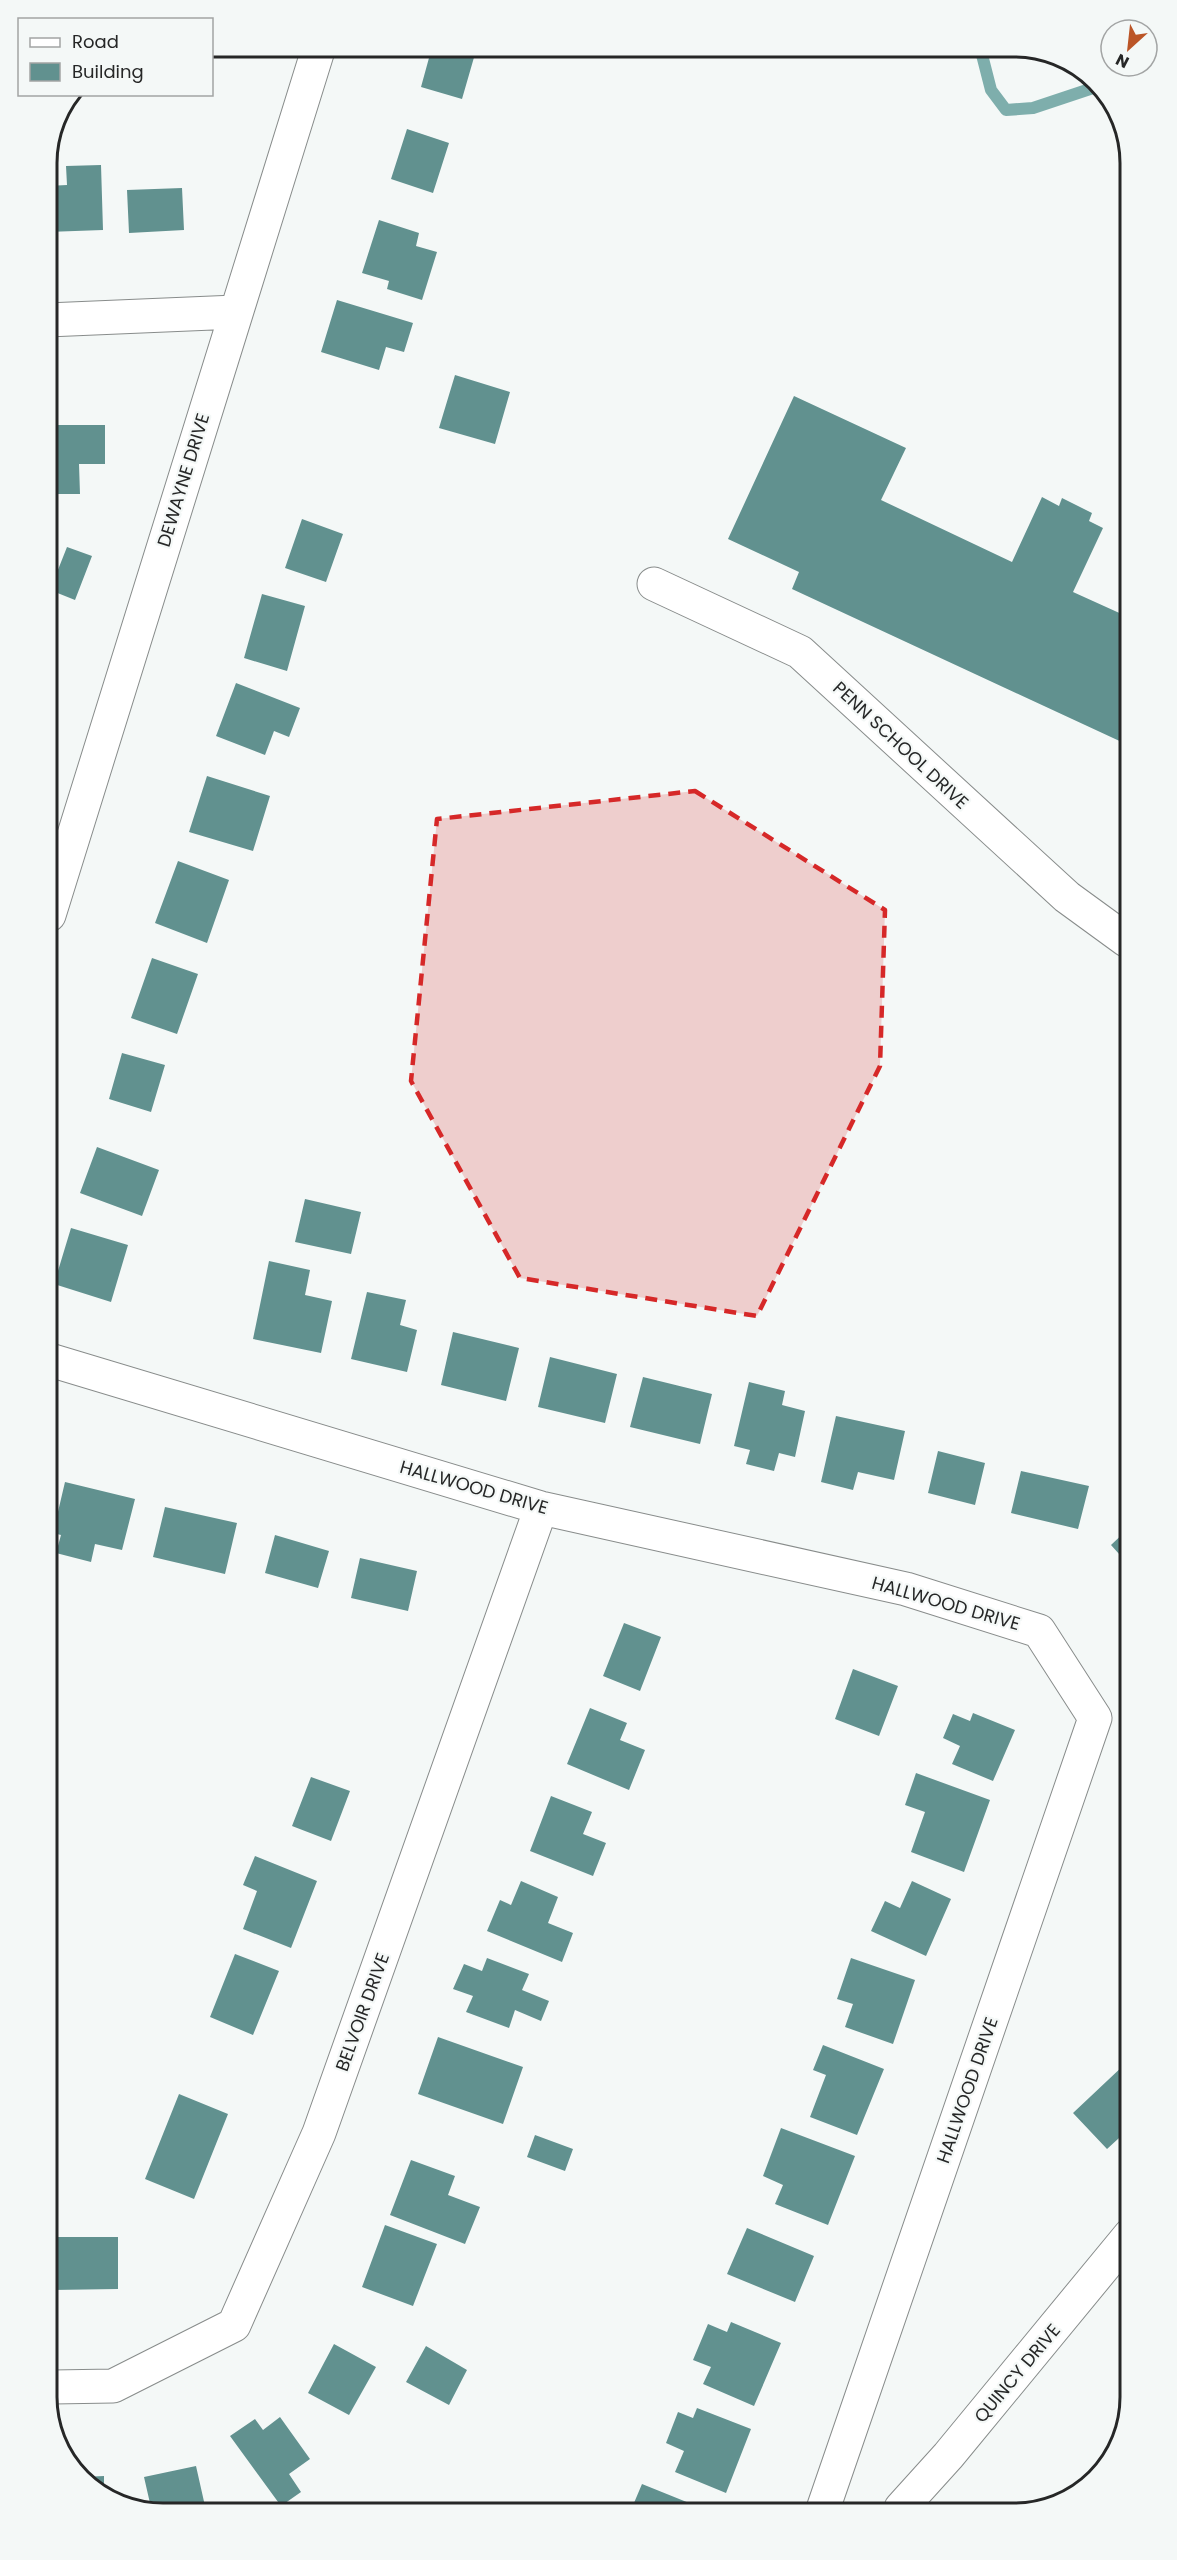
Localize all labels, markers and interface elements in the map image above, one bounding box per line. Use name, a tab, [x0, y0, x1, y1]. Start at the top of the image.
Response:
legend	[18, 18, 213, 96]
north arrow	[1099, 18, 1159, 78]
text: Road	[72, 29, 119, 54]
text: N	[1112, 48, 1133, 74]
text: Building	[72, 59, 144, 84]
street label: DEWAYNE DRIVE	[151, 410, 215, 550]
street label: PENN SCHOOL DRIVE	[828, 675, 974, 815]
street label: HALLWOOD DRIVE	[397, 1454, 551, 1520]
street label: HALLWOOD DRIVE	[869, 1570, 1023, 1636]
street label: BELVOIR DRIVE	[329, 1949, 395, 2075]
street label: HALLWOOD DRIVE	[930, 2014, 1004, 2166]
street label: QUINCY DRIVE	[968, 2318, 1066, 2428]

